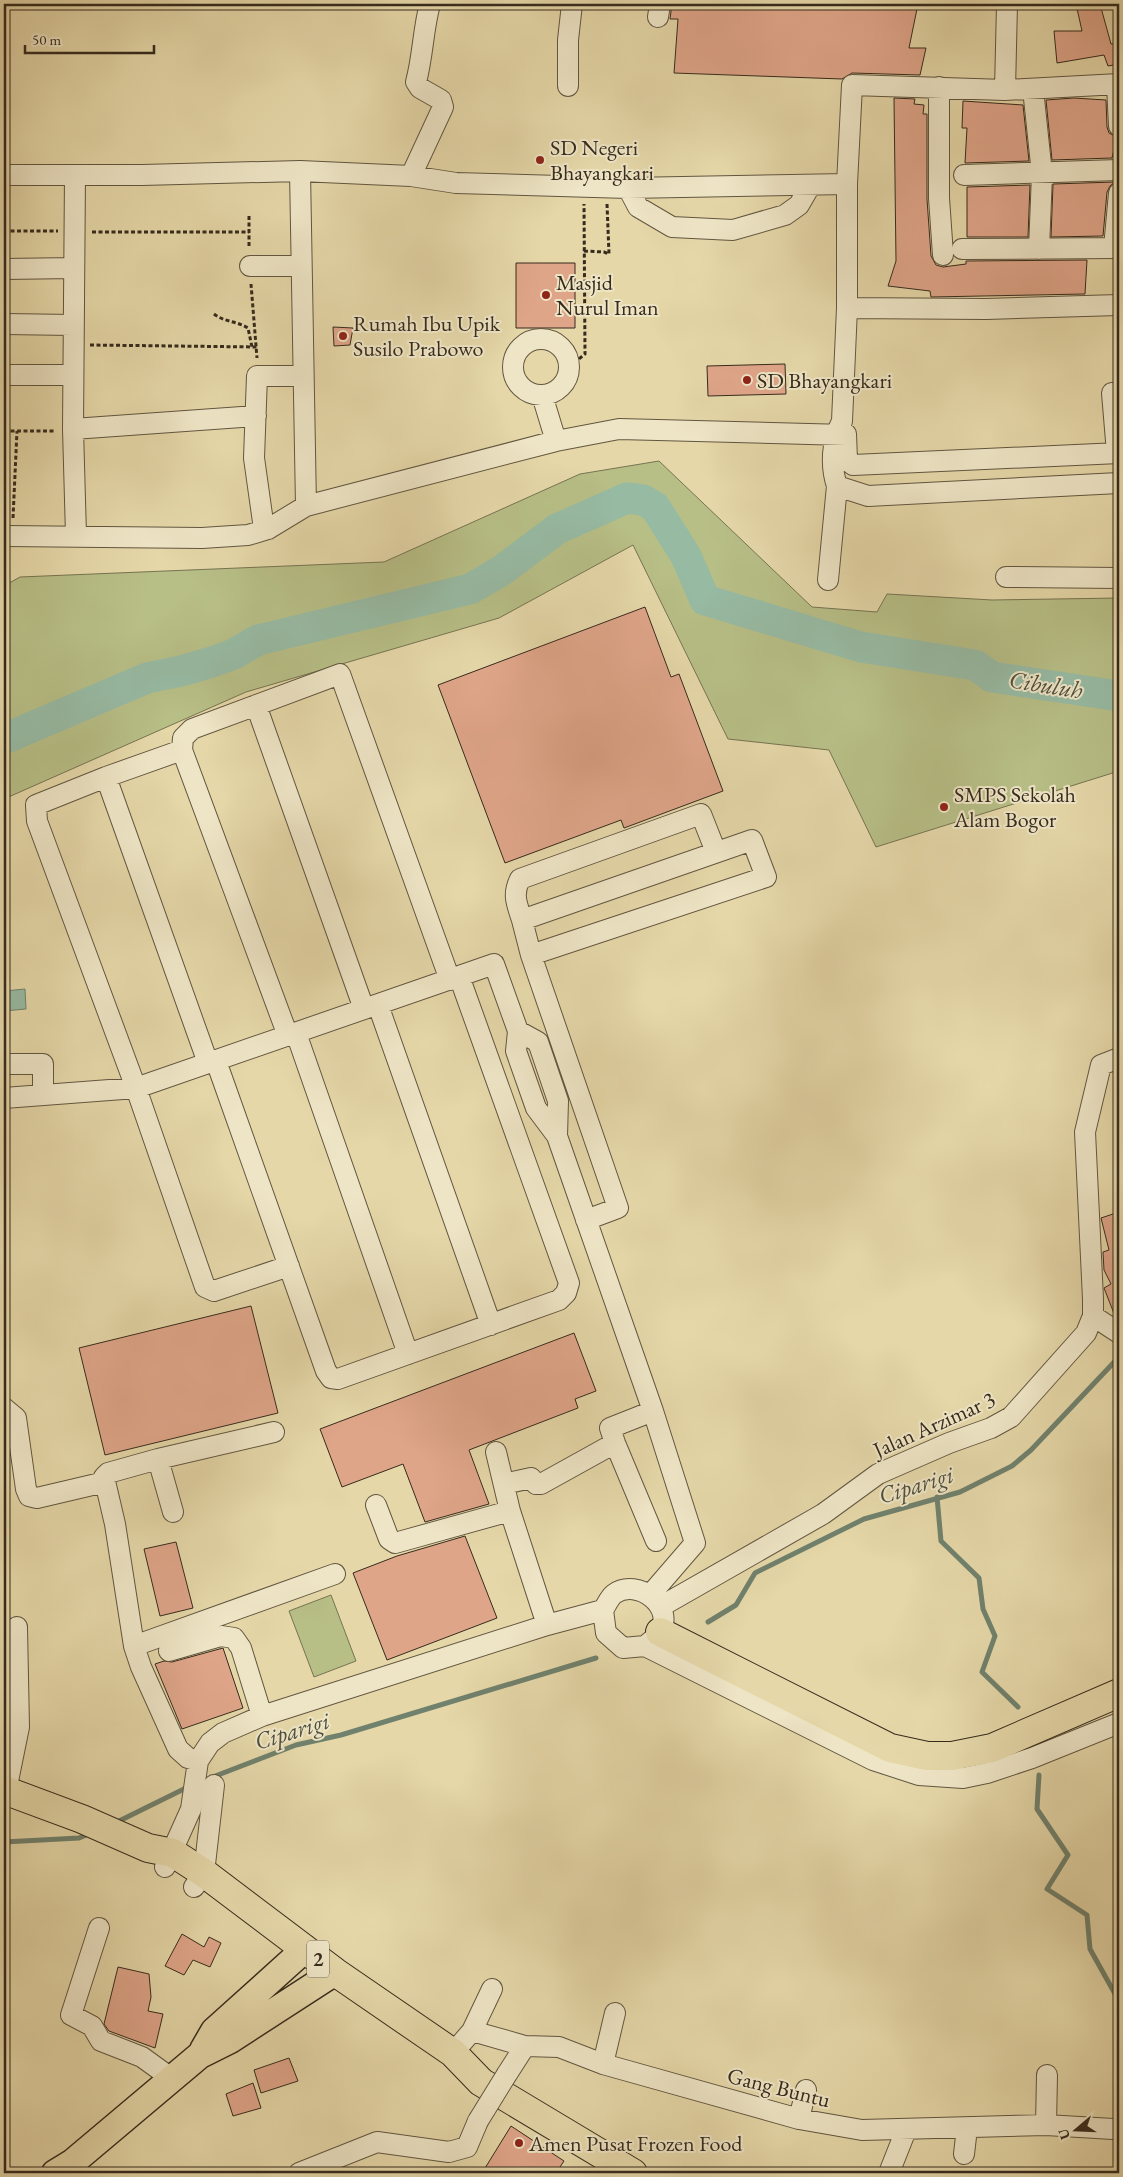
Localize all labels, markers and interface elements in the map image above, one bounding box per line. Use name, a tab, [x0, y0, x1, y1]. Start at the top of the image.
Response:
scale bar	[25, 22, 154, 54]
text: 50 m	[32, 30, 61, 49]
place label: SD Negeri Bhayangkari	[550, 133, 654, 187]
marker: SD Negeri Bhayangkari	[534, 154, 546, 166]
place label: Masjid Nurul Iman	[556, 268, 659, 322]
marker: Masjid Nurul Iman	[540, 289, 552, 301]
place label: Rumah Ibu Upik Susilo Prabowo	[353, 309, 501, 363]
marker: Rumah Ibu Upik Susilo Prabowo	[337, 330, 349, 342]
place label: SD Bhayangkari	[757, 366, 892, 395]
marker: SD Bhayangkari	[741, 374, 753, 386]
water label: Cibuluh	[1007, 663, 1085, 706]
place label: SMPS Sekolah Alam Bogor	[953, 780, 1076, 834]
marker: SMPS Sekolah Alam Bogor	[938, 801, 950, 813]
street label: Jalan Arzimar 3	[867, 1385, 1000, 1465]
water label: Ciparigi	[875, 1458, 958, 1511]
water label: Ciparigi	[251, 1704, 334, 1757]
road number: 2	[307, 1940, 329, 1978]
street label: Gang Buntu	[724, 2061, 834, 2114]
north arrow	[1050, 2104, 1100, 2154]
text: U	[1053, 2126, 1074, 2142]
place label: Amen Pusat Frozen Food	[528, 2129, 743, 2158]
marker: Amen Pusat Frozen Food	[513, 2137, 525, 2149]

